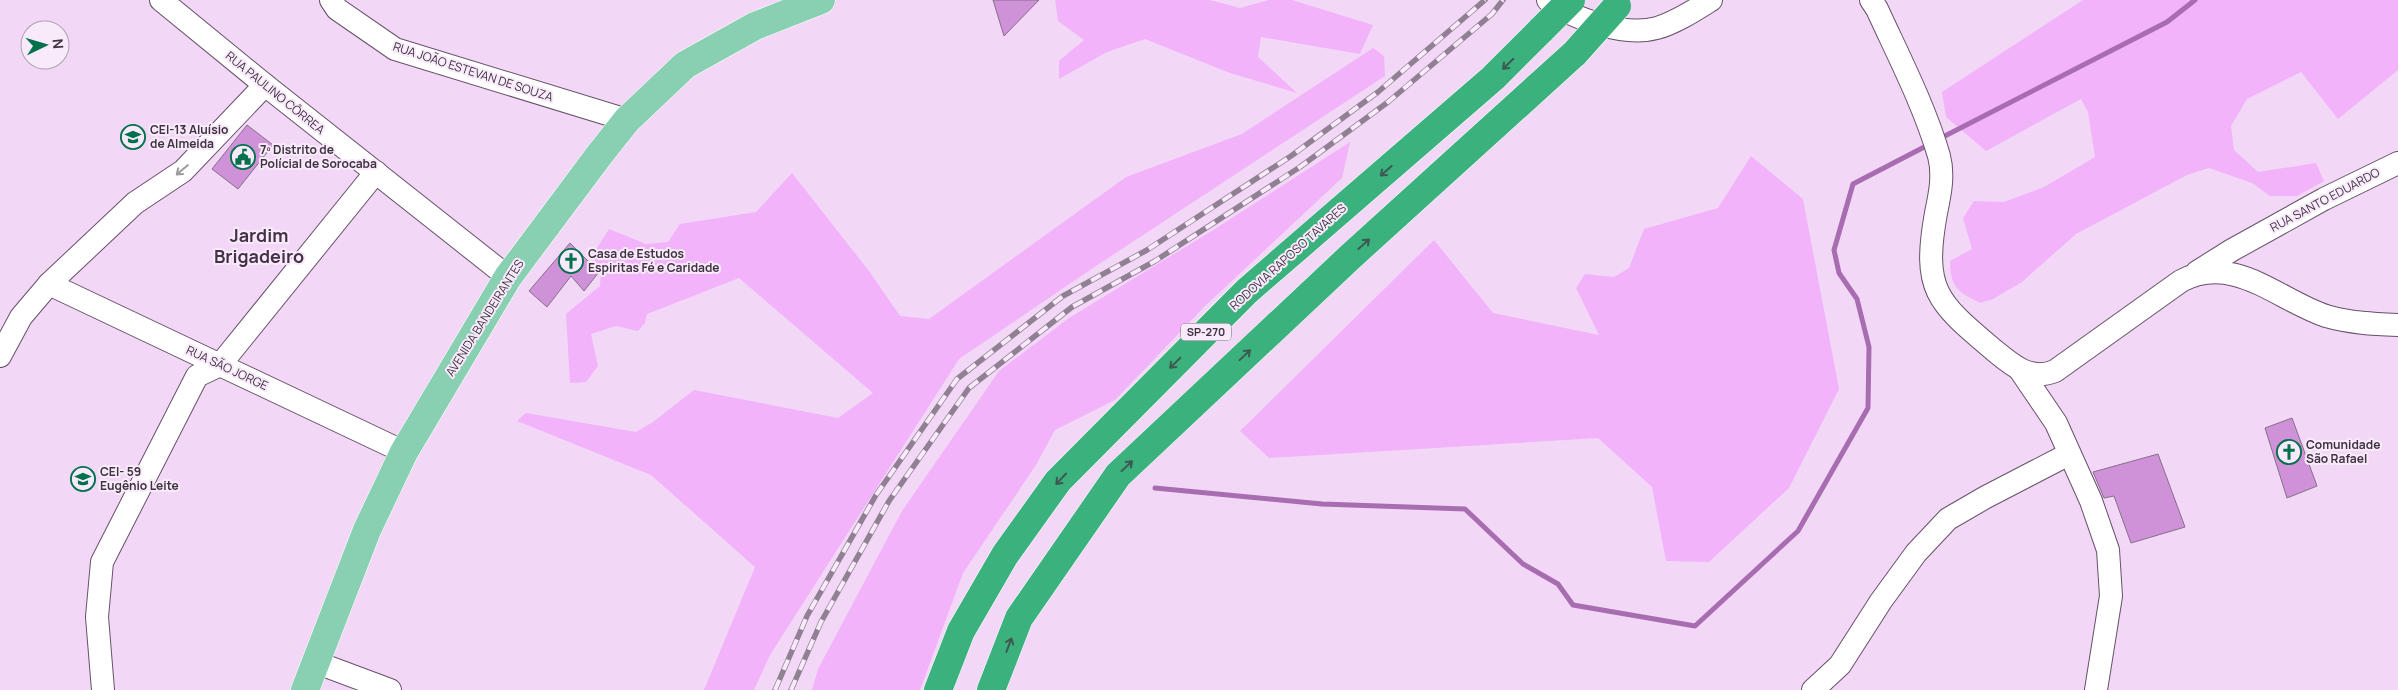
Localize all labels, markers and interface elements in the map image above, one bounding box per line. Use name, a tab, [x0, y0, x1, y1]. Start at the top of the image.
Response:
north arrow	[20, 20, 70, 70]
text: N	[49, 38, 68, 50]
street label: RUA JOÃO ESTEVAN DE SOUZA	[391, 38, 556, 106]
street label: RUA PAULINO CÔRREA	[222, 47, 329, 138]
one-way arrow	[1501, 58, 1514, 70]
place label: CEI-13 Aluísio de Almeida	[150, 121, 229, 152]
school or university icon: CEI-13 Aluísio de Almeida	[120, 124, 146, 150]
place label: 7º Distrito de Polícial de Sorocaba	[260, 141, 377, 172]
public building icon: 7º Distrito de Polícial de Sorocaba	[230, 144, 256, 170]
street label: RUA SANTO EDUARDO	[2267, 163, 2383, 236]
one-way arrow	[176, 165, 189, 176]
one-way arrow	[1379, 165, 1392, 177]
street label: RODOVIA RAPOSO TAVARES	[1226, 200, 1350, 314]
district label: Jardim Brigadeiro	[214, 223, 304, 268]
one-way arrow	[1357, 238, 1370, 250]
place label: Casa de Estudos Espiritas Fé e Caridade	[588, 245, 720, 276]
church icon: Casa de Estudos Espiritas Fé e Caridade	[558, 248, 584, 274]
street label: AVENIDA BANDEIRANTES	[442, 256, 528, 379]
road number: SP-270	[1181, 324, 1231, 341]
street label: RUA SÃO JORGE	[183, 341, 271, 394]
one-way arrow	[1239, 349, 1252, 361]
one-way arrow	[1169, 357, 1182, 369]
place label: Comunidade São Rafael	[2306, 436, 2380, 467]
church icon: Comunidade São Rafael	[2276, 439, 2302, 465]
one-way arrow	[1121, 460, 1133, 472]
place label: CEI- 59 Eugênio Leite	[100, 463, 179, 494]
school or university icon: CEI- 59 Eugênio Leite	[70, 466, 96, 492]
one-way arrow	[1055, 472, 1067, 485]
one-way arrow	[1005, 637, 1014, 652]

